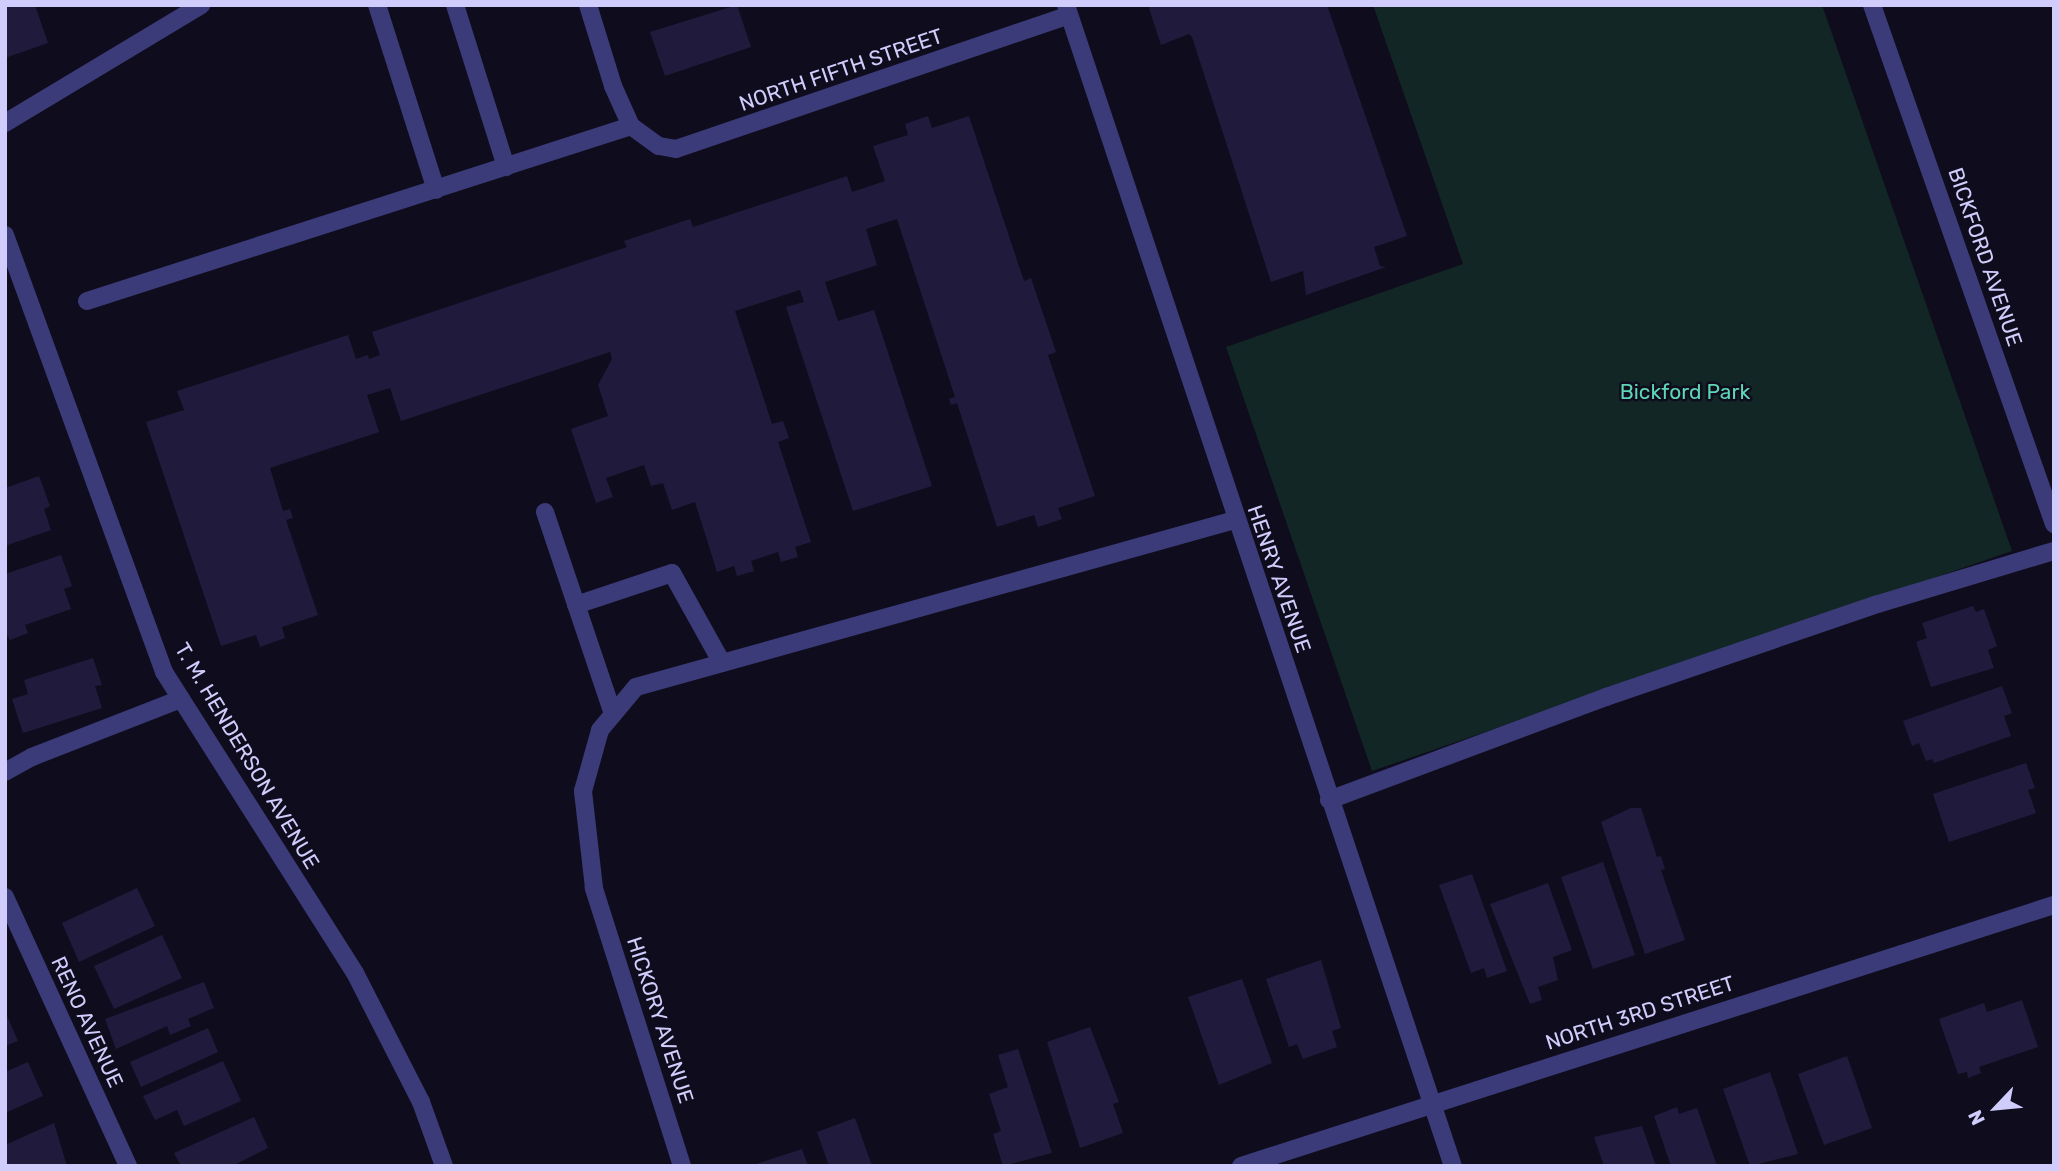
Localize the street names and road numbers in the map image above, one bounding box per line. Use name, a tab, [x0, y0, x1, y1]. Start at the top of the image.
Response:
street label: NORTH FIFTH STREET	[736, 23, 946, 117]
street label: BICKFORD AVENUE	[1943, 164, 2027, 350]
street label: HENRY AVENUE	[1242, 501, 1316, 657]
street label: T. M. HENDERSON AVENUE	[169, 638, 325, 874]
street label: HICKORY AVENUE	[621, 933, 699, 1107]
street label: RENO AVENUE	[46, 952, 128, 1092]
street label: NORTH 3RD STREET	[1542, 971, 1738, 1055]

